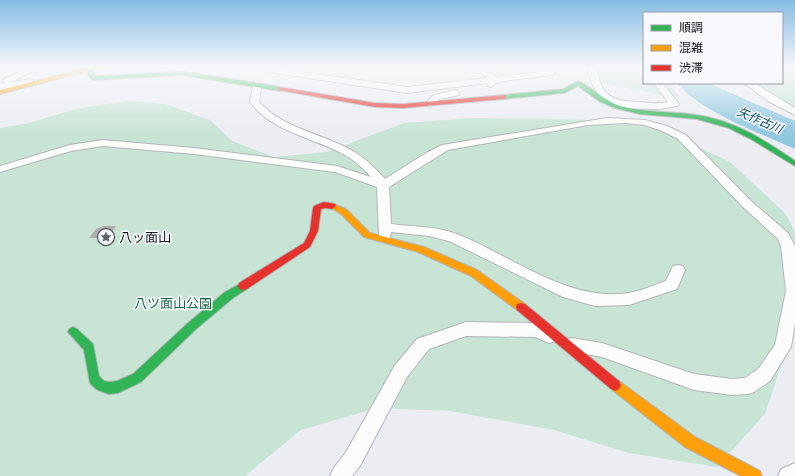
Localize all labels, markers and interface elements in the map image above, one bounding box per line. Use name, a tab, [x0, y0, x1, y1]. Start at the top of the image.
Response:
legend	[643, 12, 783, 84]
text: 順調	[679, 20, 703, 35]
text: 混雑	[679, 40, 703, 55]
text: 渋滞	[679, 60, 703, 75]
water label: 矢作古川	[735, 104, 787, 137]
place icon: 八ッ面山	[96, 227, 116, 247]
place label: 八ッ面山	[119, 229, 171, 245]
park label: 八ツ面山公園	[134, 295, 212, 311]

